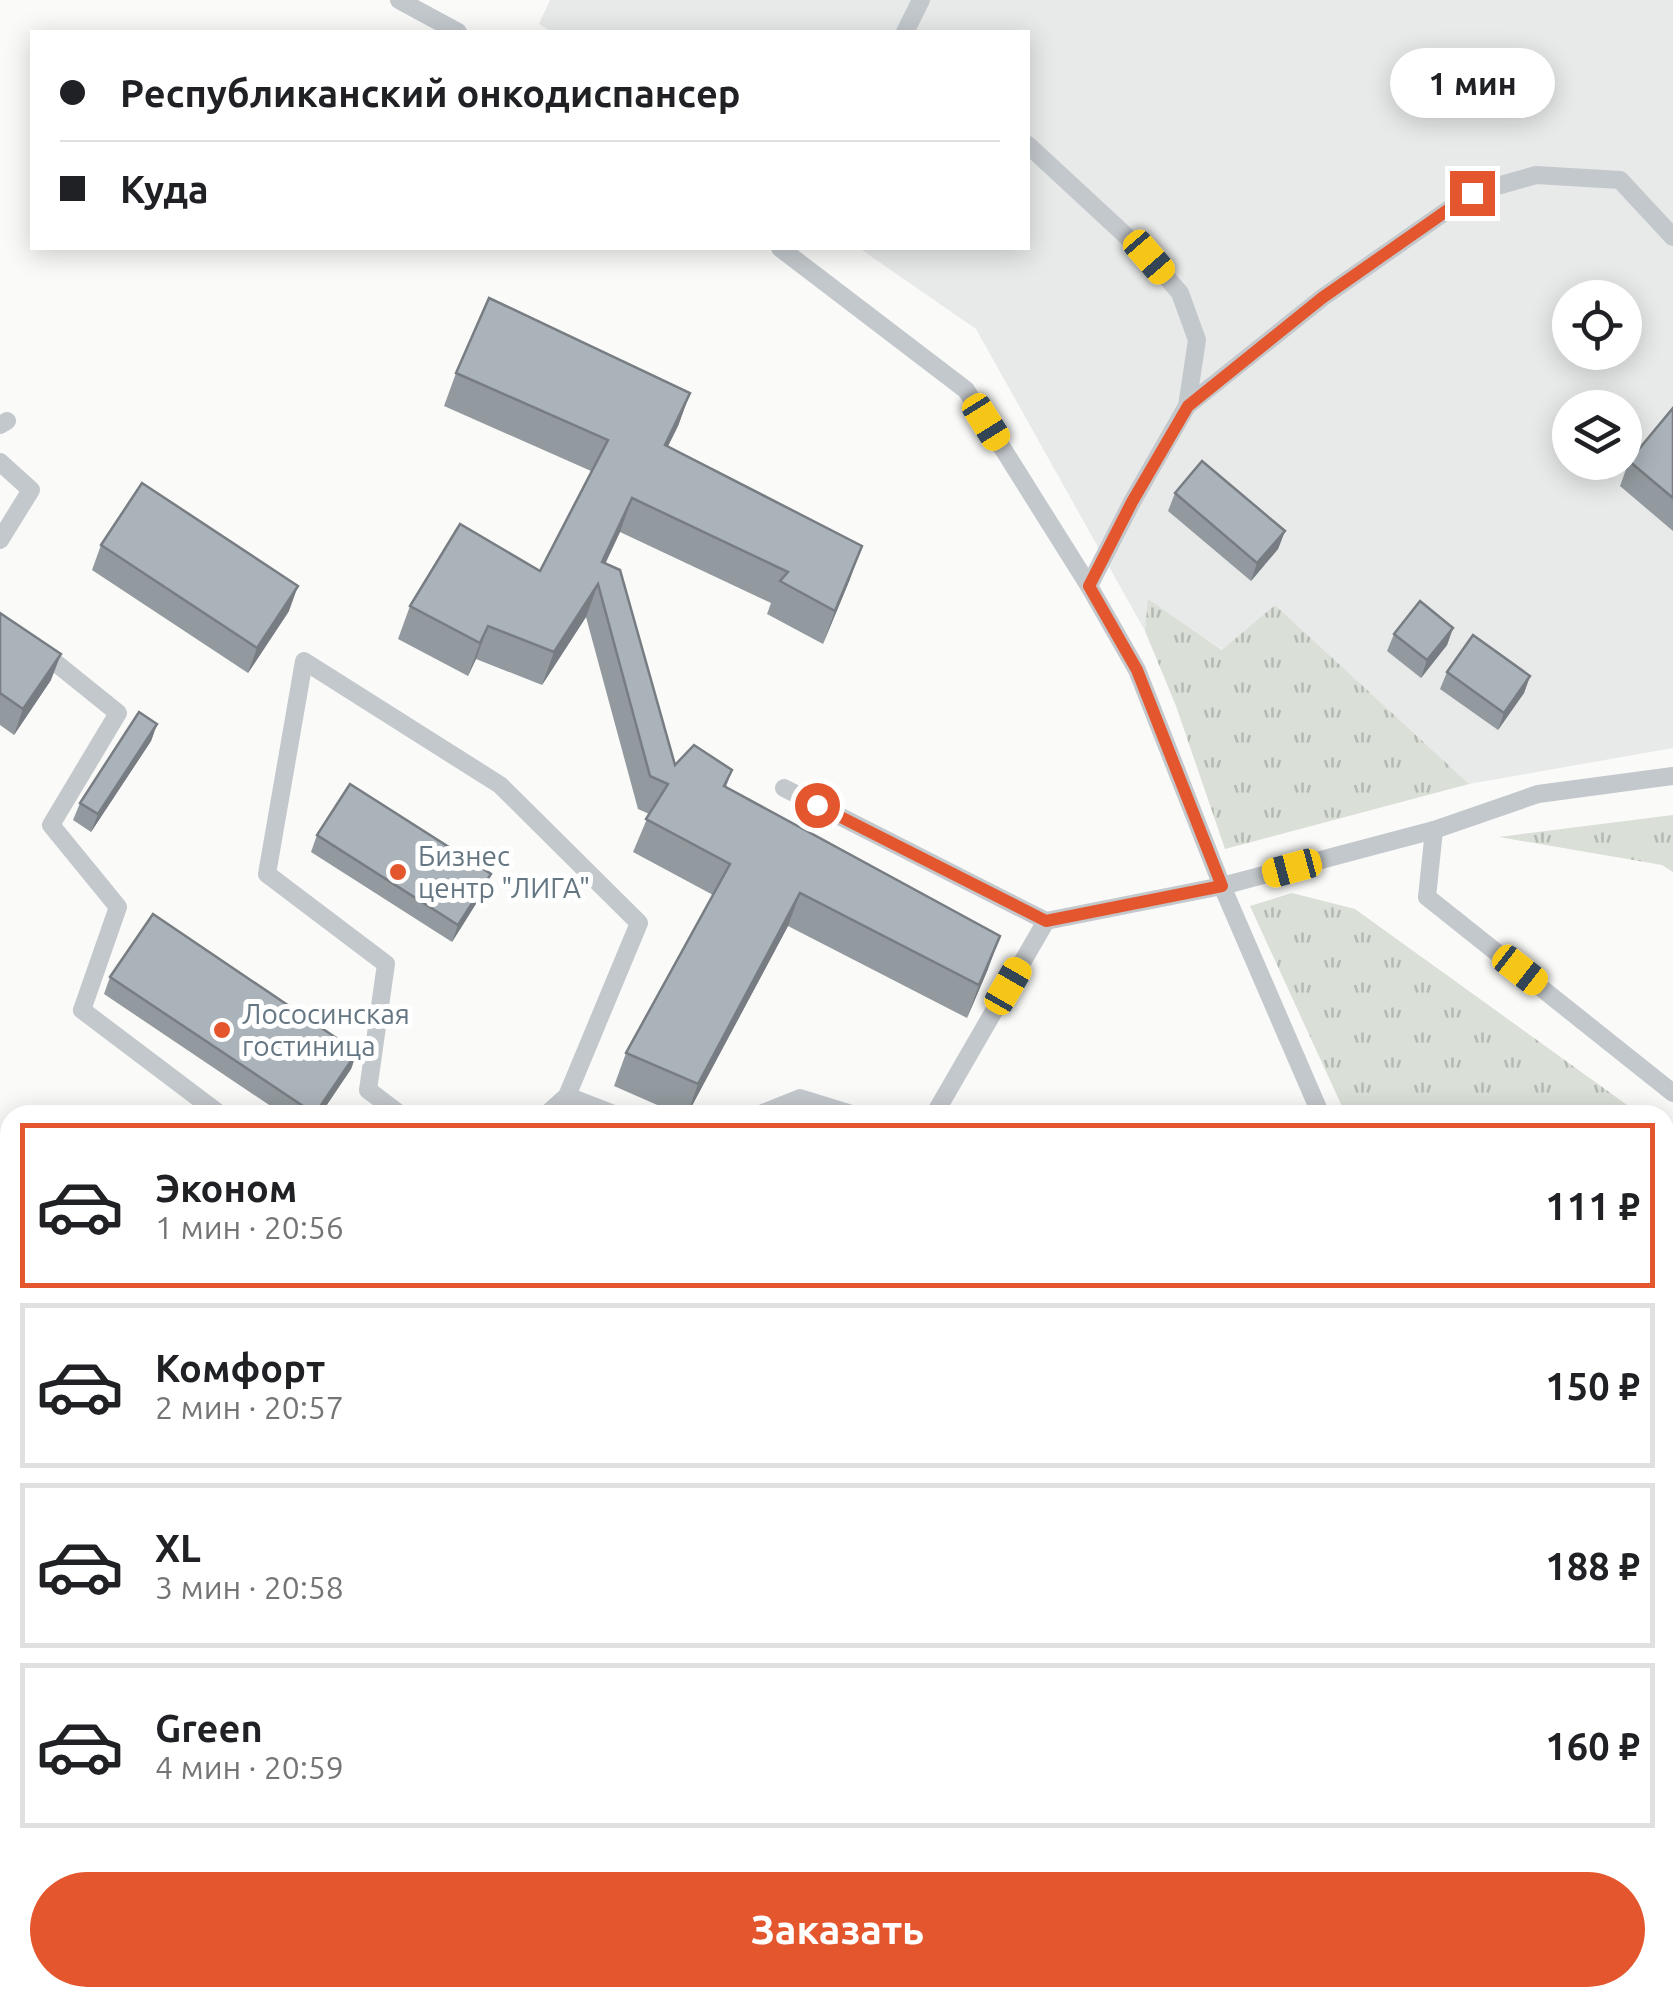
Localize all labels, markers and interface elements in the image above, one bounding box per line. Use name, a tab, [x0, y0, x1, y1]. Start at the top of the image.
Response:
callout: 1 мин	[1390, 48, 1554, 118]
text: 1 мин	[1428, 65, 1517, 101]
text: Республиканский онкодиспансер	[120, 72, 741, 114]
text: Куда	[120, 168, 209, 210]
route end	[1450, 171, 1495, 216]
car	[1118, 225, 1180, 289]
map controls	[1552, 280, 1642, 480]
button: locate	[1552, 280, 1642, 370]
car	[957, 389, 1015, 455]
button: layers	[1552, 390, 1642, 480]
route start	[795, 783, 840, 828]
place label: Бизнес центр "ЛИГА"	[418, 840, 590, 903]
car	[1259, 846, 1325, 890]
marker: Бизнес центр "ЛИГА"	[387, 861, 409, 883]
car	[1487, 940, 1553, 1000]
car	[980, 953, 1036, 1019]
place label: Лососинская гостиница	[242, 998, 410, 1061]
marker: Лососинская гостиница	[211, 1019, 233, 1041]
icon: car	[35, 1161, 125, 1251]
text: Эконом	[155, 1167, 297, 1209]
text: 111 ₽	[1545, 1185, 1640, 1227]
text: 1 мин · 20:56	[155, 1209, 344, 1245]
icon: car	[35, 1341, 125, 1431]
text: Комфорт	[155, 1347, 325, 1389]
text: 150 ₽	[1545, 1365, 1640, 1407]
text: 2 мин · 20:57	[155, 1389, 344, 1425]
icon: car	[35, 1521, 125, 1611]
text: XL	[155, 1527, 201, 1569]
text: 188 ₽	[1545, 1545, 1640, 1587]
text: 3 мин · 20:58	[155, 1569, 344, 1605]
icon: car	[35, 1701, 125, 1791]
text: Green	[155, 1707, 263, 1749]
text: 160 ₽	[1545, 1725, 1640, 1767]
text: 4 мин · 20:59	[155, 1749, 344, 1785]
button: Заказать	[30, 1872, 1645, 1987]

